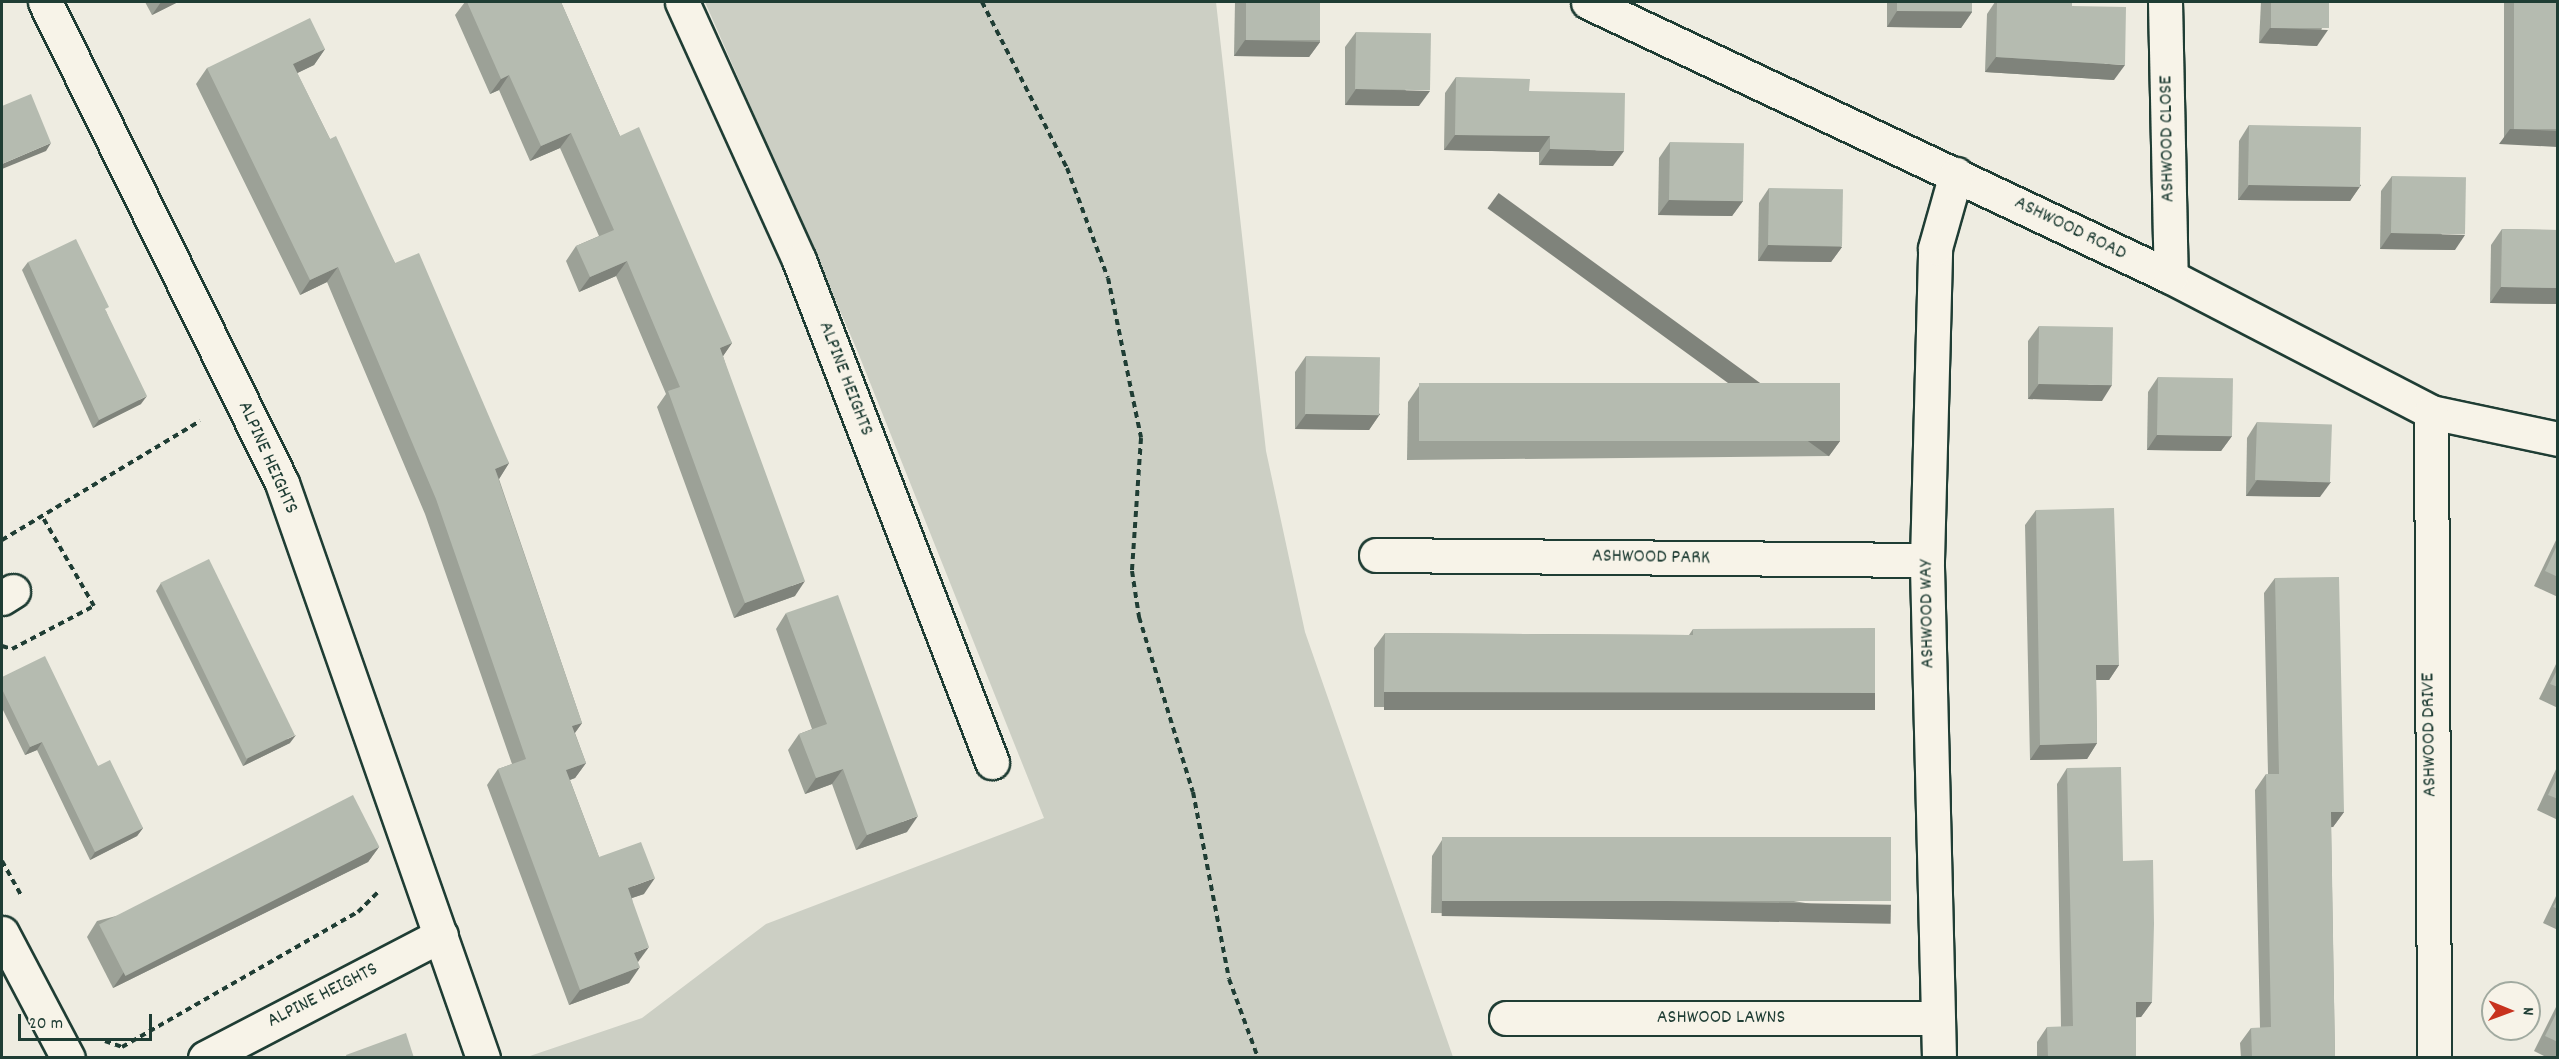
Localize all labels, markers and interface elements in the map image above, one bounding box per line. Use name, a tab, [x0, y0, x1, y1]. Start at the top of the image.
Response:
street label: ASHWOOD CLOSE	[2155, 75, 2181, 203]
street label: ASHWOOD ROAD	[2010, 192, 2130, 266]
street label: ALPINE HEIGHTS	[812, 318, 878, 440]
street label: ALPINE HEIGHTS	[232, 398, 302, 518]
street label: ASHWOOD PARK	[1592, 545, 1710, 571]
street label: ASHWOOD WAY	[1915, 559, 1941, 669]
street label: ASHWOOD DRIVE	[2417, 673, 2443, 797]
street label: ALPINE HEIGHTS	[264, 958, 382, 1034]
north arrow	[2481, 981, 2541, 1041]
scale bar	[21, 1002, 154, 1040]
street label: ASHWOOD LAWNS	[1657, 1006, 1785, 1030]
text: N	[2516, 1007, 2539, 1015]
text: 20 m	[29, 1012, 63, 1037]

